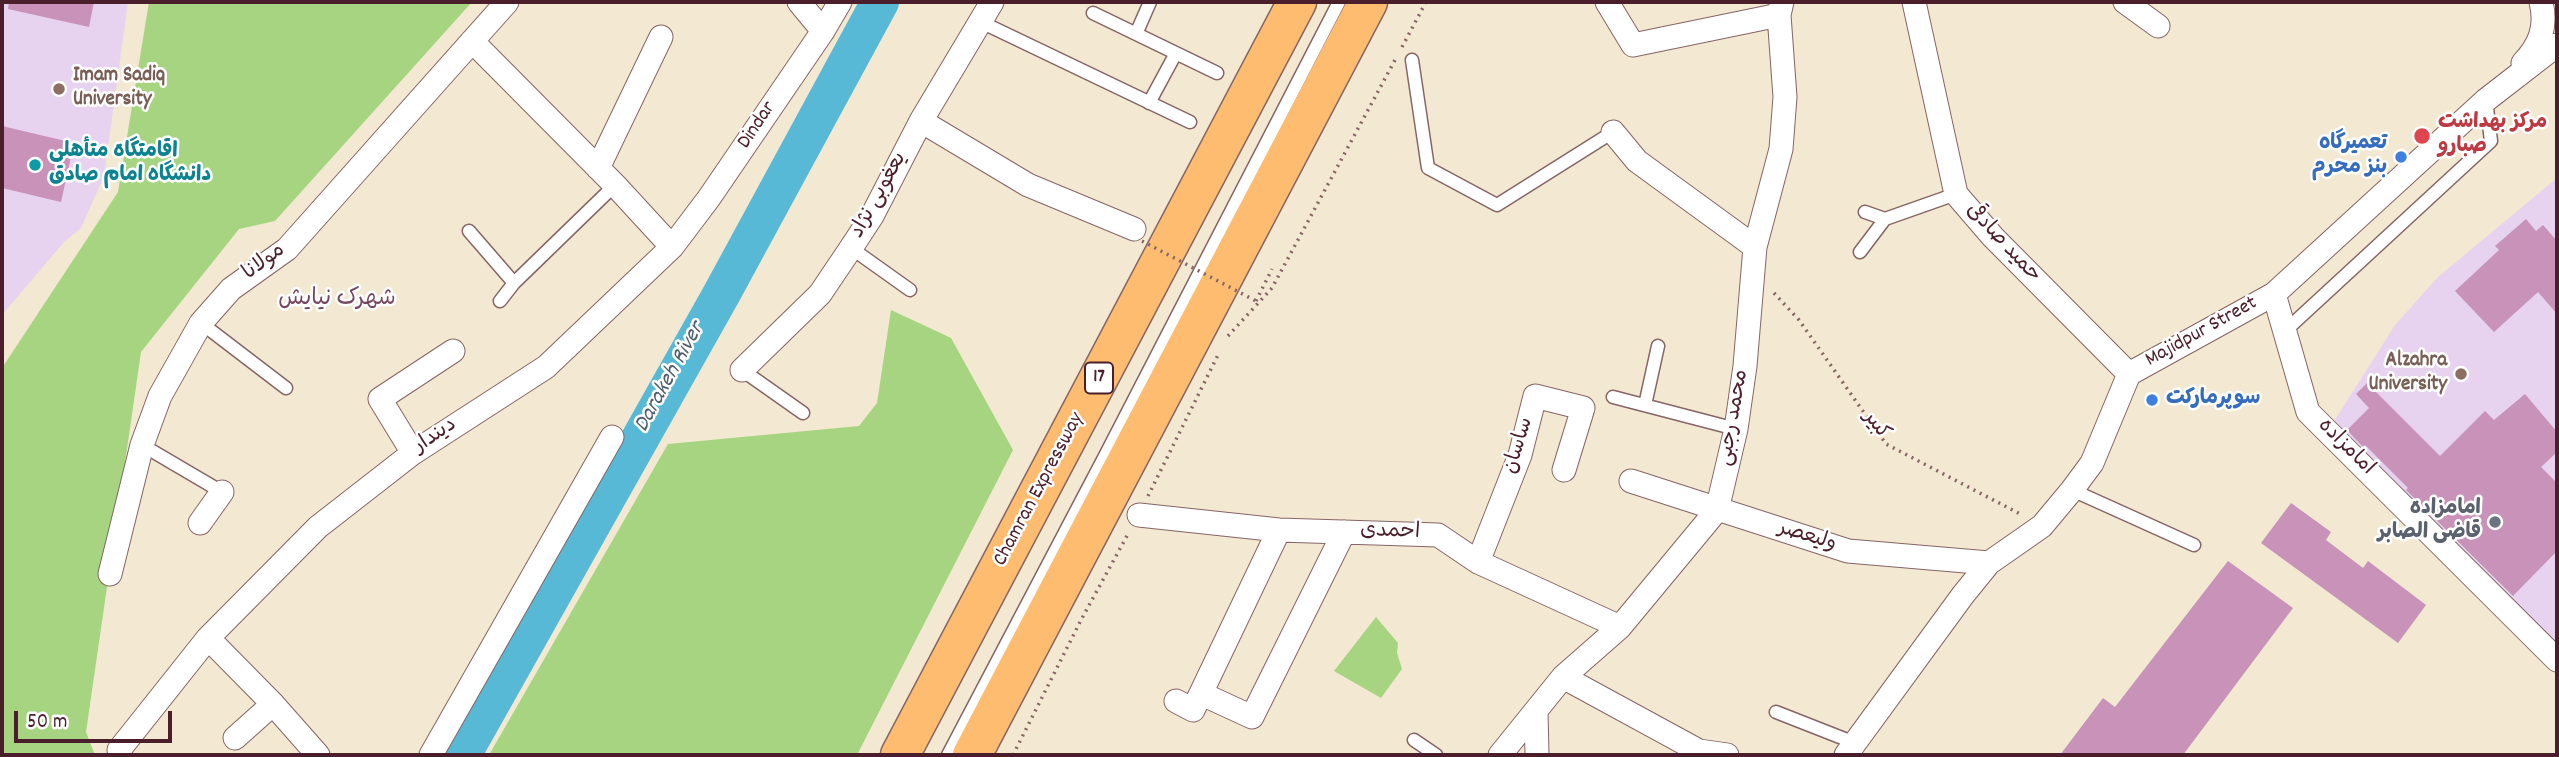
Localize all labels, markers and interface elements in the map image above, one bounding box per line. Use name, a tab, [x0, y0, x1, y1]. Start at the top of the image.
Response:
place label: Imam Sadiq University	[73, 64, 165, 114]
marker: Imam Sadiq University	[51, 81, 67, 97]
street label: Dindar	[733, 97, 783, 155]
place label: مرکز بهداشت صبارو	[2438, 111, 2547, 161]
marker: مرکز بهداشت صبارو	[2412, 126, 2432, 146]
place label: تعمیرگاه بنز محرم	[2312, 132, 2387, 182]
place label: اقامتگاه متأهلی دانشگاه امام صادق	[49, 140, 211, 190]
street label: یعغوبی نژاد	[846, 149, 914, 243]
marker: تعمیرگاه بنز محرم	[2393, 149, 2409, 165]
marker: اقامتگاه متأهلی دانشگاه امام صادق	[27, 157, 43, 173]
street label: حمید صادقی	[1959, 199, 2045, 289]
street label: مولانا	[239, 239, 291, 287]
district label: شهرک نیایش	[278, 287, 396, 315]
street label: Majidpur Street	[2142, 292, 2262, 374]
water label: Darakeh River	[630, 318, 712, 438]
place label: Alzahra University	[2369, 349, 2447, 399]
road number: 17	[1085, 362, 1113, 394]
marker: Alzahra University	[2453, 366, 2469, 382]
street label: محمد رجبی	[1714, 368, 1756, 468]
place label: سوپرمارکت	[2166, 387, 2260, 413]
marker: سوپرمارکت	[2144, 392, 2160, 408]
street label: کبیر	[1856, 406, 1894, 446]
street label: Chamran Expressway	[989, 409, 1091, 571]
street label: دیندار	[410, 414, 462, 460]
street label: امامزاده	[2311, 414, 2379, 482]
street label: ساسان	[1500, 415, 1540, 477]
place label: امامزاده قاضی الصابر	[2378, 497, 2481, 547]
marker: امامزاده قاضی الصابر	[2487, 514, 2503, 530]
street label: ولیعصر	[1775, 517, 1839, 559]
street label: احمدی	[1360, 519, 1420, 547]
scale bar	[18, 698, 175, 742]
text: 50 m	[27, 708, 67, 738]

